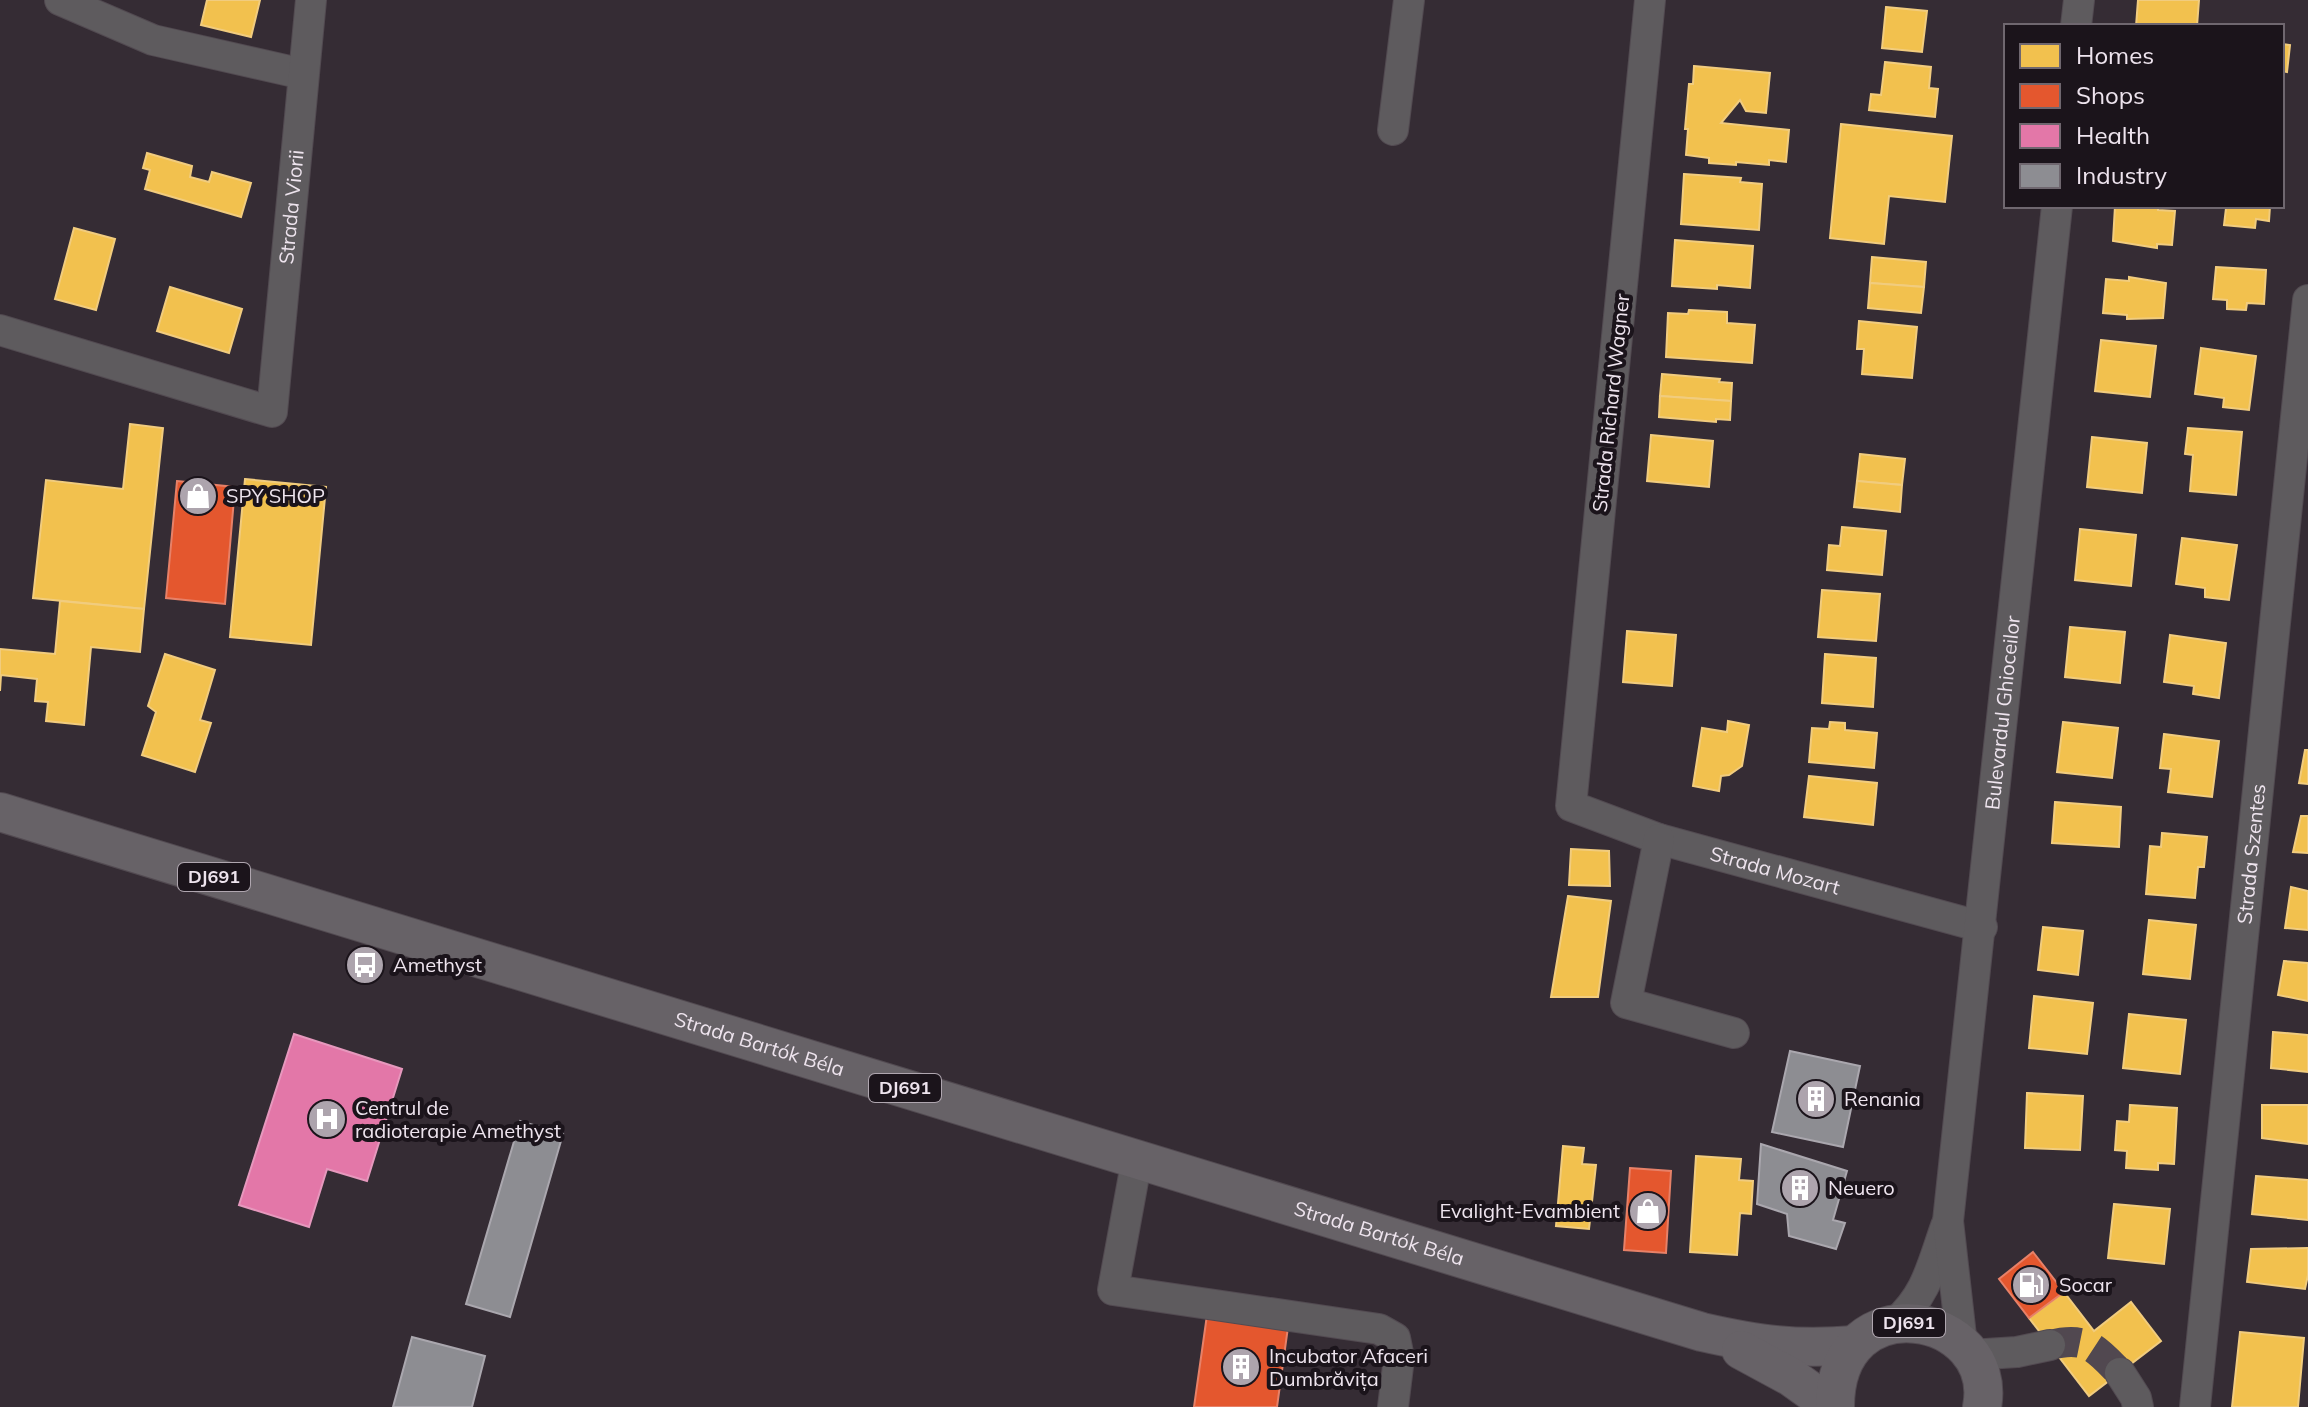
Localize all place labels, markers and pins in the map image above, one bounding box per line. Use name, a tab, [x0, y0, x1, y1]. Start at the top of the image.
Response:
shop icon: SPY SHOP	[177, 475, 219, 517]
place label: SPY SHOP	[226, 483, 325, 508]
bus stop icon: Amethyst	[344, 944, 386, 986]
place label: Amethyst	[393, 952, 482, 977]
building icon: Renania	[1795, 1078, 1837, 1120]
place label: Renania	[1844, 1086, 1921, 1111]
place label: Centrul de radioterapie Amethyst	[355, 1095, 561, 1143]
hospital icon: Centrul de radioterapie Amethyst	[306, 1098, 348, 1140]
building icon: Neuero	[1779, 1167, 1821, 1209]
place label: Neuero	[1828, 1175, 1895, 1200]
shop icon: Evalight-Evambient	[1627, 1190, 1669, 1232]
place label: Evalight-Evambient	[1439, 1198, 1620, 1223]
fuel station icon: Socar	[2010, 1264, 2052, 1306]
place label: Socar	[2059, 1272, 2113, 1297]
place label: Incubator Afaceri Dumbrăvița	[1269, 1343, 1428, 1392]
building icon: Incubator Afaceri Dumbrăvița	[1220, 1346, 1262, 1388]

